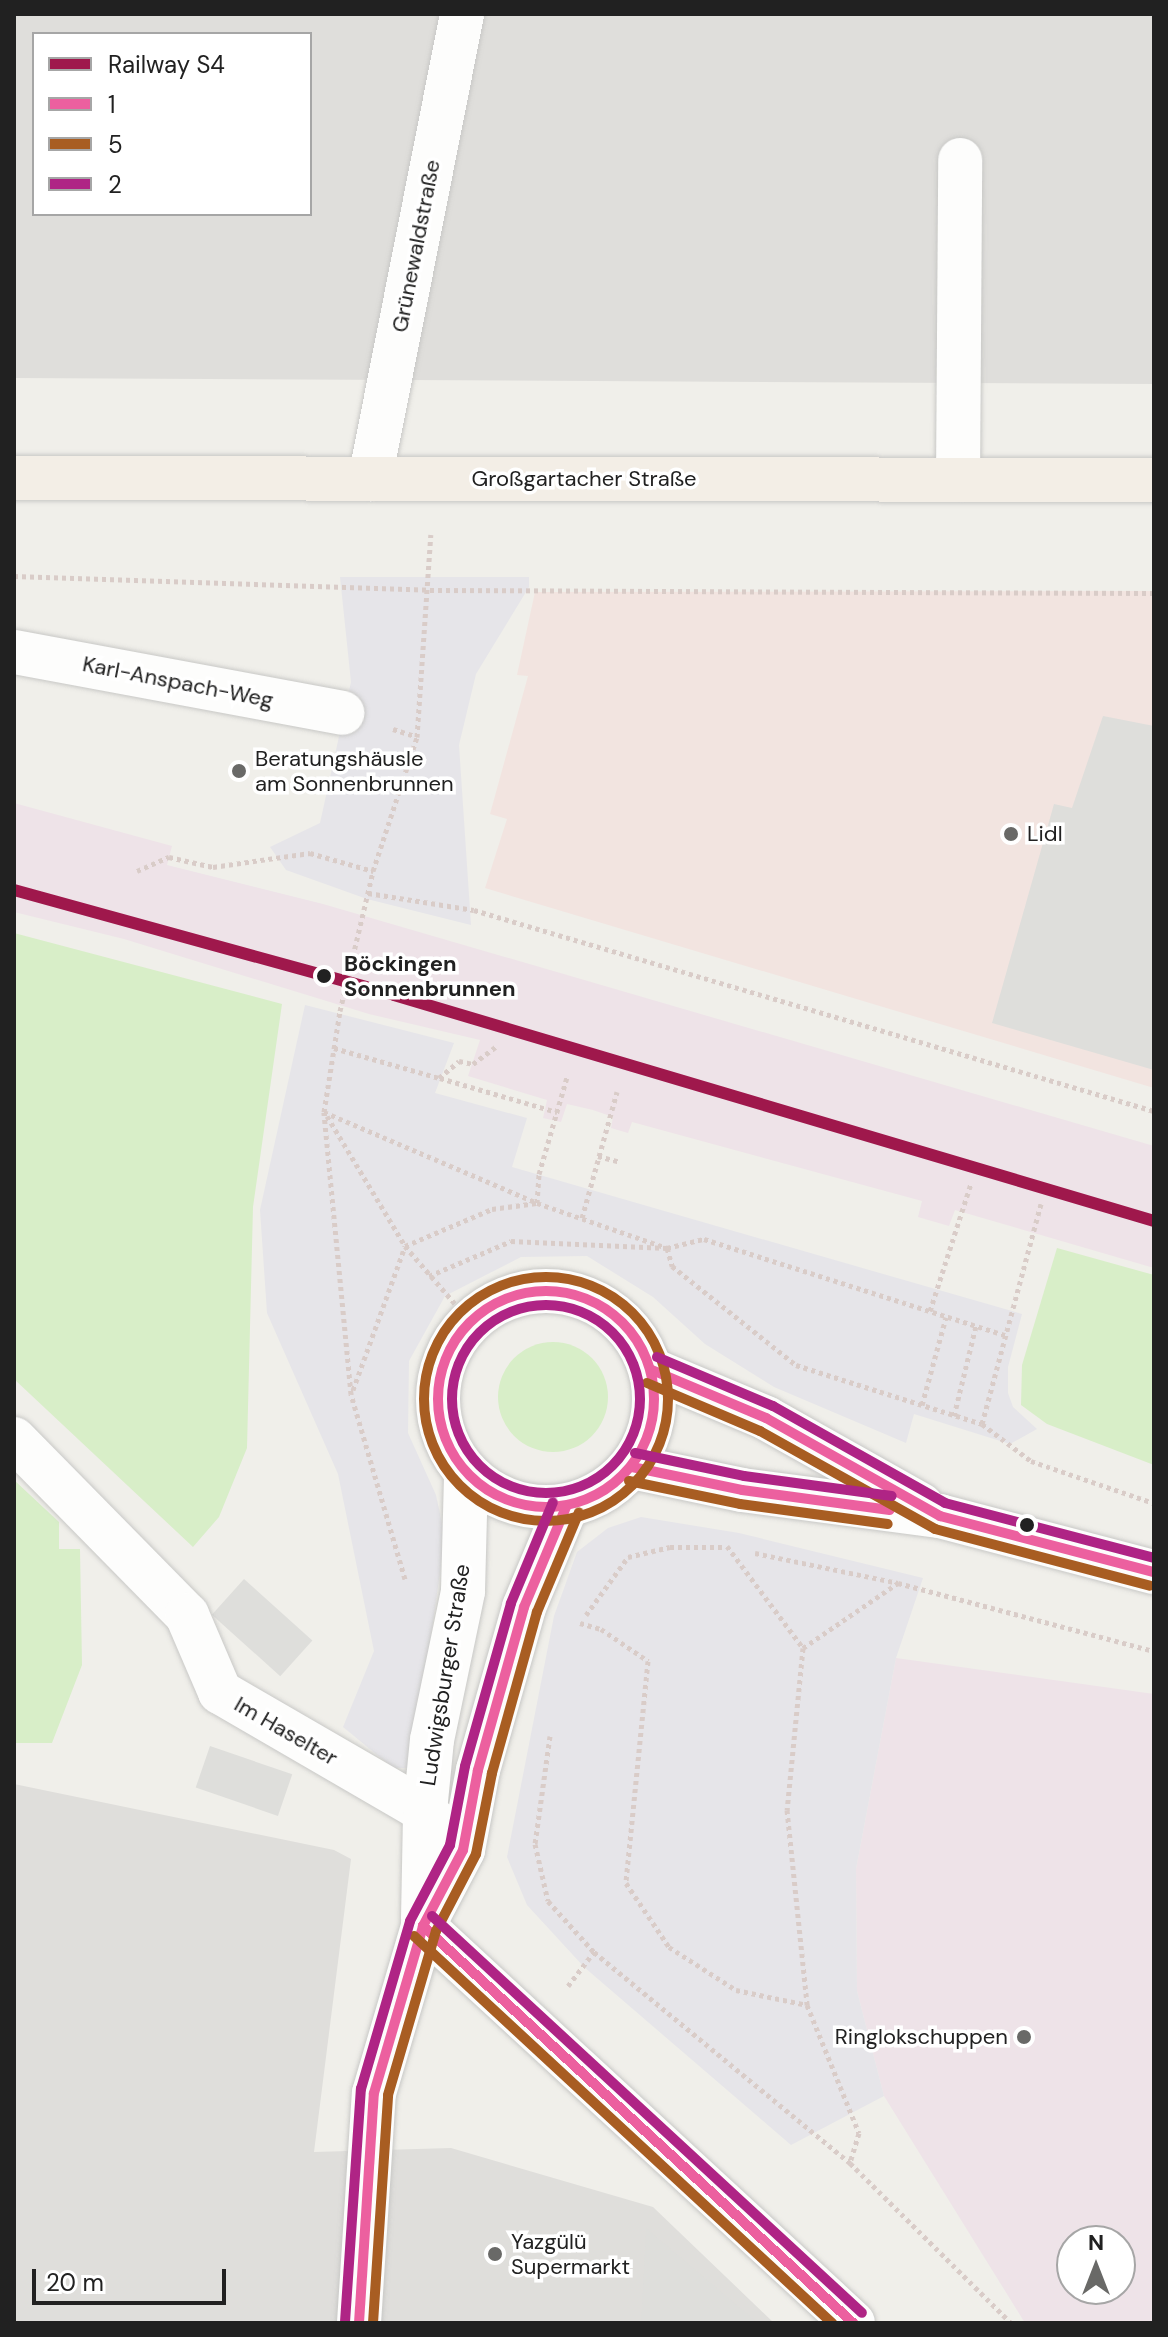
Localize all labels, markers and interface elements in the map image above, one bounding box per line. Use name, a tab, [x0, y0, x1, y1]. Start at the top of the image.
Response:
legend	[32, 32, 312, 216]
text: Railway S4	[108, 49, 225, 80]
text: 1	[108, 89, 116, 120]
text: 5	[108, 129, 123, 160]
street label: Grünewaldstraße	[386, 157, 446, 335]
text: 2	[108, 169, 122, 200]
street label: Großgartacher Straße	[472, 466, 696, 492]
street label: Karl-Anspach-Weg	[80, 651, 276, 713]
place label: Beratungshäusle am Sonnenbrunnen	[255, 745, 454, 796]
marker: Beratungshäusle am Sonnenbrunnen	[230, 762, 248, 780]
place label: Lidl	[1027, 821, 1063, 847]
marker: Lidl	[1002, 825, 1020, 843]
place label: Böckingen Sonnenbrunnen	[344, 950, 516, 1002]
marker: Böckingen Sonnenbrunnen	[311, 963, 337, 989]
unlabelled marker	[1019, 1517, 1035, 1533]
street label: Ludwigsburger Straße	[414, 1562, 476, 1788]
street label: Im Haselter	[230, 1691, 342, 1771]
place label: Ringlokschuppen	[835, 2024, 1008, 2050]
marker: Ringlokschuppen	[1015, 2028, 1033, 2046]
north arrow	[1056, 2225, 1136, 2305]
place label: Yazgülü Supermarkt	[511, 2228, 630, 2280]
text: N	[1088, 2228, 1104, 2257]
marker: Yazgülü Supermarkt	[486, 2245, 504, 2263]
scale bar	[36, 2253, 230, 2303]
text: 20 m	[46, 2267, 104, 2298]

